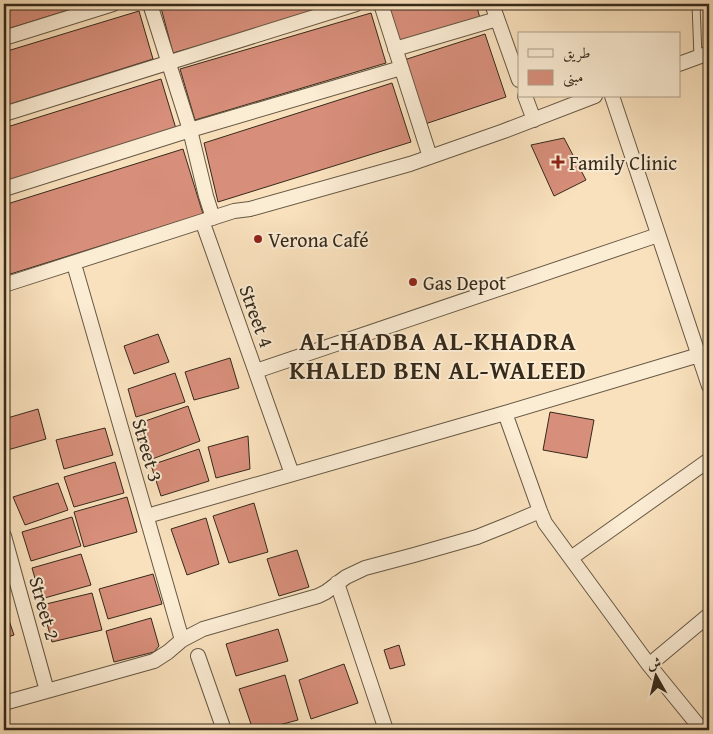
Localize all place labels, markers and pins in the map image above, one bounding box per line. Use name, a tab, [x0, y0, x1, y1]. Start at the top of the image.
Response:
place label: Family Clinic	[569, 148, 677, 177]
marker: Family Clinic	[551, 155, 565, 169]
place label: Verona Café	[268, 225, 369, 254]
marker: Verona Café	[252, 233, 264, 245]
place label: Gas Depot	[423, 268, 506, 297]
marker: Gas Depot	[407, 276, 419, 288]

